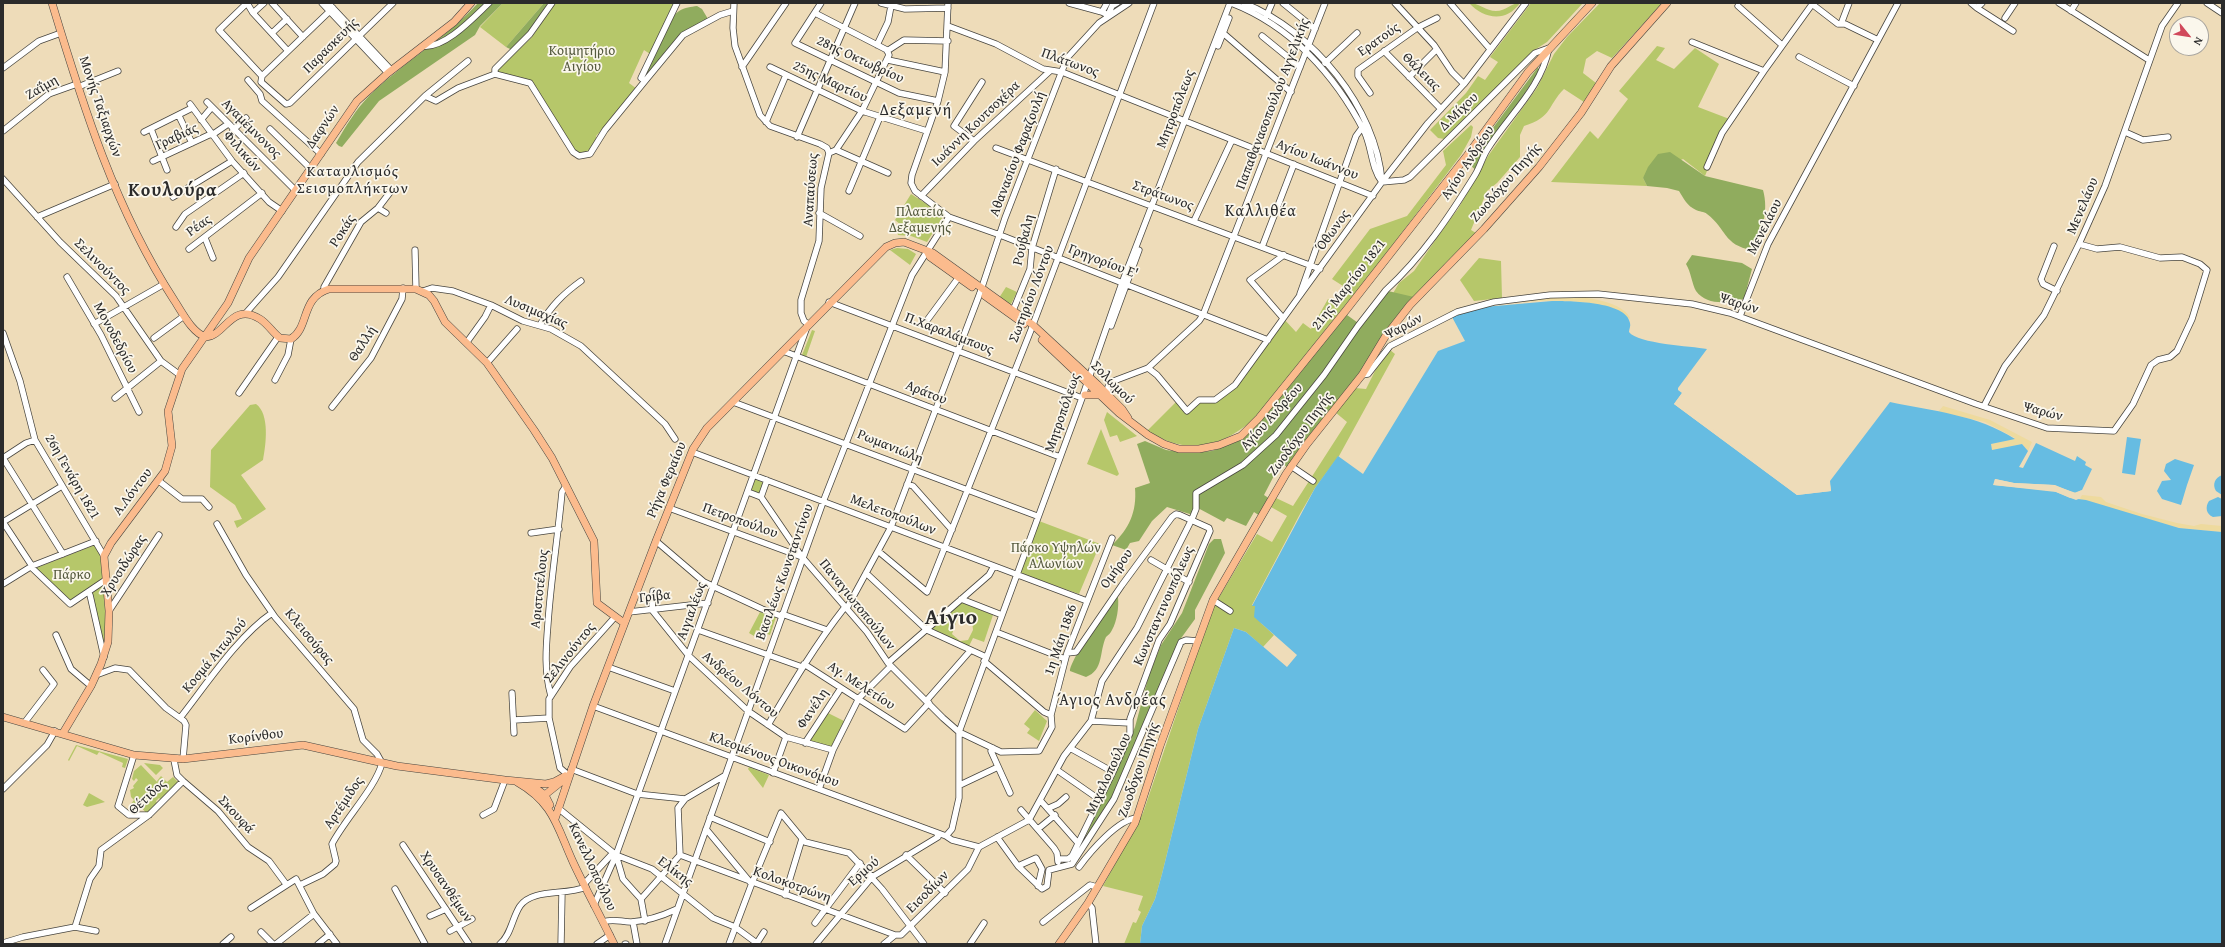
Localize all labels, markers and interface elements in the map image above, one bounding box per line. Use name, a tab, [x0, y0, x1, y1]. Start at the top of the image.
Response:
street label: Παρασκευής	[300, 15, 362, 77]
street label: Παπαθανασοπούλου Αγγελικής	[1233, 16, 1313, 192]
north arrow	[2169, 16, 2209, 56]
street label: Ερατούς	[1355, 19, 1403, 61]
street label: 28ης Οκτωβρίου	[814, 32, 906, 88]
text: N	[2190, 34, 2207, 49]
park label: Κοιμητήριο Αιγίου	[549, 43, 615, 76]
street label: Πλάτωνος	[1039, 45, 1101, 81]
street label: Θάλειας	[1398, 49, 1444, 95]
street label: Μονής Ταξιαρχών	[75, 54, 125, 160]
street label: 25ης Μαρτίου	[790, 57, 870, 107]
street label: Μητροπόλεως	[1153, 67, 1199, 151]
street label: Ζαΐμη	[23, 72, 61, 104]
street label: Ιωάννη Κουτσοχέρα	[928, 77, 1024, 171]
street label: Αθανασίου Φαραζουλή	[986, 89, 1050, 219]
street label: Δ.Μίχου	[1436, 89, 1482, 135]
street label: Αγαμέμνονος	[218, 96, 284, 162]
district label: Δεξαμενή	[880, 101, 952, 121]
street label: Δαφνών	[302, 102, 344, 152]
street label: Γραβιάς	[153, 120, 201, 154]
street label: Αγίου Ανδρέου	[1438, 123, 1498, 203]
street label: Φιλικών	[219, 128, 265, 176]
street label: Αγίου Ιωάννου	[1273, 136, 1361, 184]
street label: Ζωοδόχου Πηγής	[1467, 140, 1545, 226]
street label: Αναπαύσεως	[800, 153, 822, 227]
district label: Καταυλισμός Σεισμοπλήκτων	[297, 163, 409, 198]
street label: Μενελάου	[2064, 175, 2102, 237]
street label: Στράτωνος	[1130, 177, 1196, 215]
district label: Κουλούρα	[128, 180, 218, 202]
street label: Μενελάου	[1744, 196, 1786, 258]
district label: Καλλιθέα	[1225, 202, 1297, 222]
park label: Πλατεία Δεξαμενής	[889, 204, 951, 236]
street label: Όθωνος	[1312, 207, 1354, 255]
street label: Ρέας	[183, 211, 215, 241]
street label: Ροκάς	[326, 212, 360, 250]
street label: Ρούβαλη	[1010, 213, 1038, 267]
street label: Σελινούντος	[70, 235, 134, 299]
street label: 21ης Μαρτίου 1821	[1308, 236, 1390, 334]
street label: Γρηγορίου Ε'	[1066, 241, 1140, 283]
street label: Σωτηρίου Λόντου	[1006, 243, 1058, 345]
street label: Ψαρών	[1717, 290, 1761, 318]
street label: Λυσιμαχίας	[502, 291, 570, 333]
street label: Μονοδεδρίου	[89, 300, 141, 376]
street label: Π.Χαραλάμπους	[902, 309, 996, 359]
street label: Ψαρών	[1382, 310, 1426, 344]
street label: Θαλλή	[345, 323, 381, 365]
street label: Σολωμού	[1087, 358, 1137, 408]
street label: Μητροπόλεως	[1042, 371, 1084, 455]
street label: Αράτου	[903, 377, 949, 409]
street label: Αγίου Ανδρέου	[1237, 380, 1307, 454]
street label: Ζωοδόχου Πηγής	[1265, 389, 1337, 479]
street label: Ψαρών	[2021, 399, 2065, 425]
street label: Ρωμανιώλη	[855, 426, 925, 468]
street label: 26η Γενάρη 1821	[41, 431, 103, 523]
street label: Ρήγα Φεραίου	[643, 439, 691, 521]
street label: Α.Λόντου	[110, 465, 156, 519]
street label: Μελετοπούλων	[848, 491, 938, 539]
street label: Πετροπούλου	[700, 500, 780, 542]
street label: Βασιλέως Κωνσταντίνου	[753, 502, 817, 642]
street label: Χρυσιδώρας	[98, 532, 150, 600]
park label: Πάρκο Υψηλών Αλωνίων	[1011, 540, 1101, 572]
street label: Κωνσταντινουπόλεως	[1130, 544, 1198, 668]
street label: Ομήρου	[1097, 546, 1137, 592]
street label: Αριστοτέλους	[527, 549, 553, 629]
street label: Παναγιωτοπούλων	[815, 556, 899, 654]
park label: Πάρκο	[53, 567, 91, 583]
street label: Αιγιαλέως	[674, 580, 710, 642]
street label: Γρίβα	[638, 587, 672, 607]
street label: 1η Μάη 1886	[1041, 602, 1081, 678]
district label: Αίγιο	[925, 605, 977, 631]
street label: Κλεισούρας	[281, 606, 337, 668]
street label: Κοσμά Αιτωλού	[179, 616, 251, 696]
street label: Σελινούντος	[541, 620, 599, 686]
street label: Ανδρέου Λόντου	[698, 648, 782, 722]
street label: Αγ. Μελετίου	[824, 658, 898, 714]
street label: Φανέλη	[793, 686, 833, 732]
district label: Άγιος Ανδρέας	[1057, 691, 1167, 711]
street label: Ζωοδόχου Πηγής	[1115, 720, 1163, 820]
street label: Κορίνθου	[228, 725, 284, 749]
street label: Κλεομένους Οικονόμου	[707, 729, 841, 791]
street label: Μιχαλοπούλου	[1083, 731, 1135, 817]
street label: Αρτέμιδος	[320, 774, 368, 832]
street label: Θέτιδος	[126, 775, 170, 819]
street label: Σκουφά	[214, 793, 258, 837]
street label: Κανελλοπούλου	[564, 820, 620, 914]
street label: Χρυσανθέμων	[416, 848, 476, 926]
street label: Ελίκης	[654, 853, 696, 891]
street label: Ερμού	[845, 854, 883, 890]
street label: Κολοκοτρώνη	[751, 863, 833, 907]
street label: Εισοδίων	[903, 867, 953, 917]

